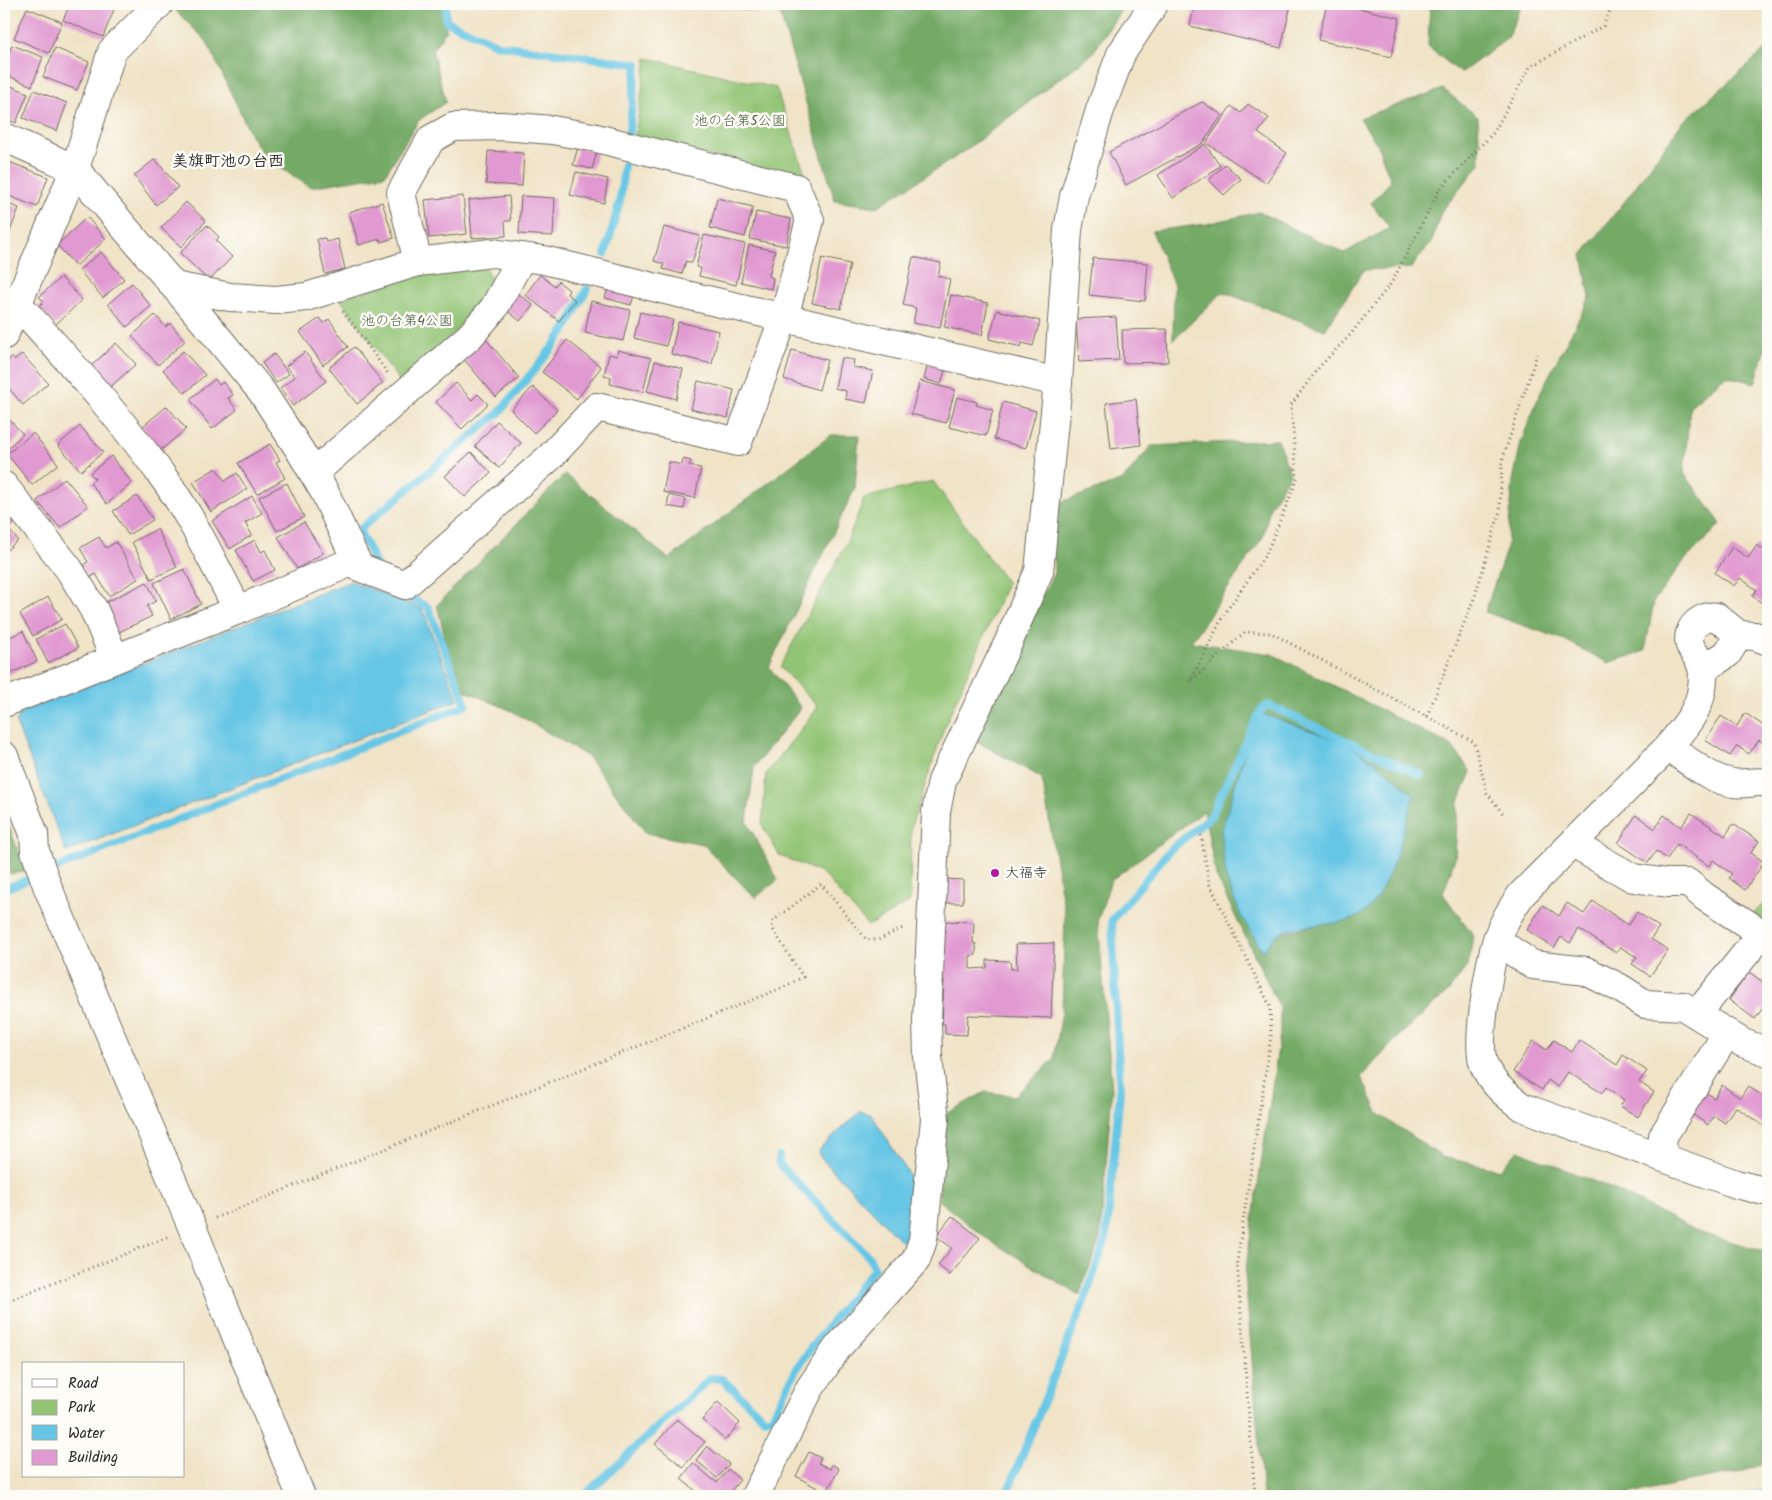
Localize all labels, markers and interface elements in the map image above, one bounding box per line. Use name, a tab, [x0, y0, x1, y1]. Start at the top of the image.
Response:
park label: 池の台第5公園	[694, 110, 786, 132]
district label: 美旗町池の台西	[172, 149, 284, 174]
park label: 池の台第4公園	[361, 310, 453, 332]
place label: 大福寺	[1005, 862, 1047, 884]
marker: 大福寺	[989, 867, 1001, 879]
legend	[22, 1362, 185, 1478]
text: Road	[68, 1372, 99, 1396]
text: Park	[68, 1396, 96, 1420]
text: Water	[68, 1422, 105, 1446]
text: Building	[68, 1446, 118, 1470]

